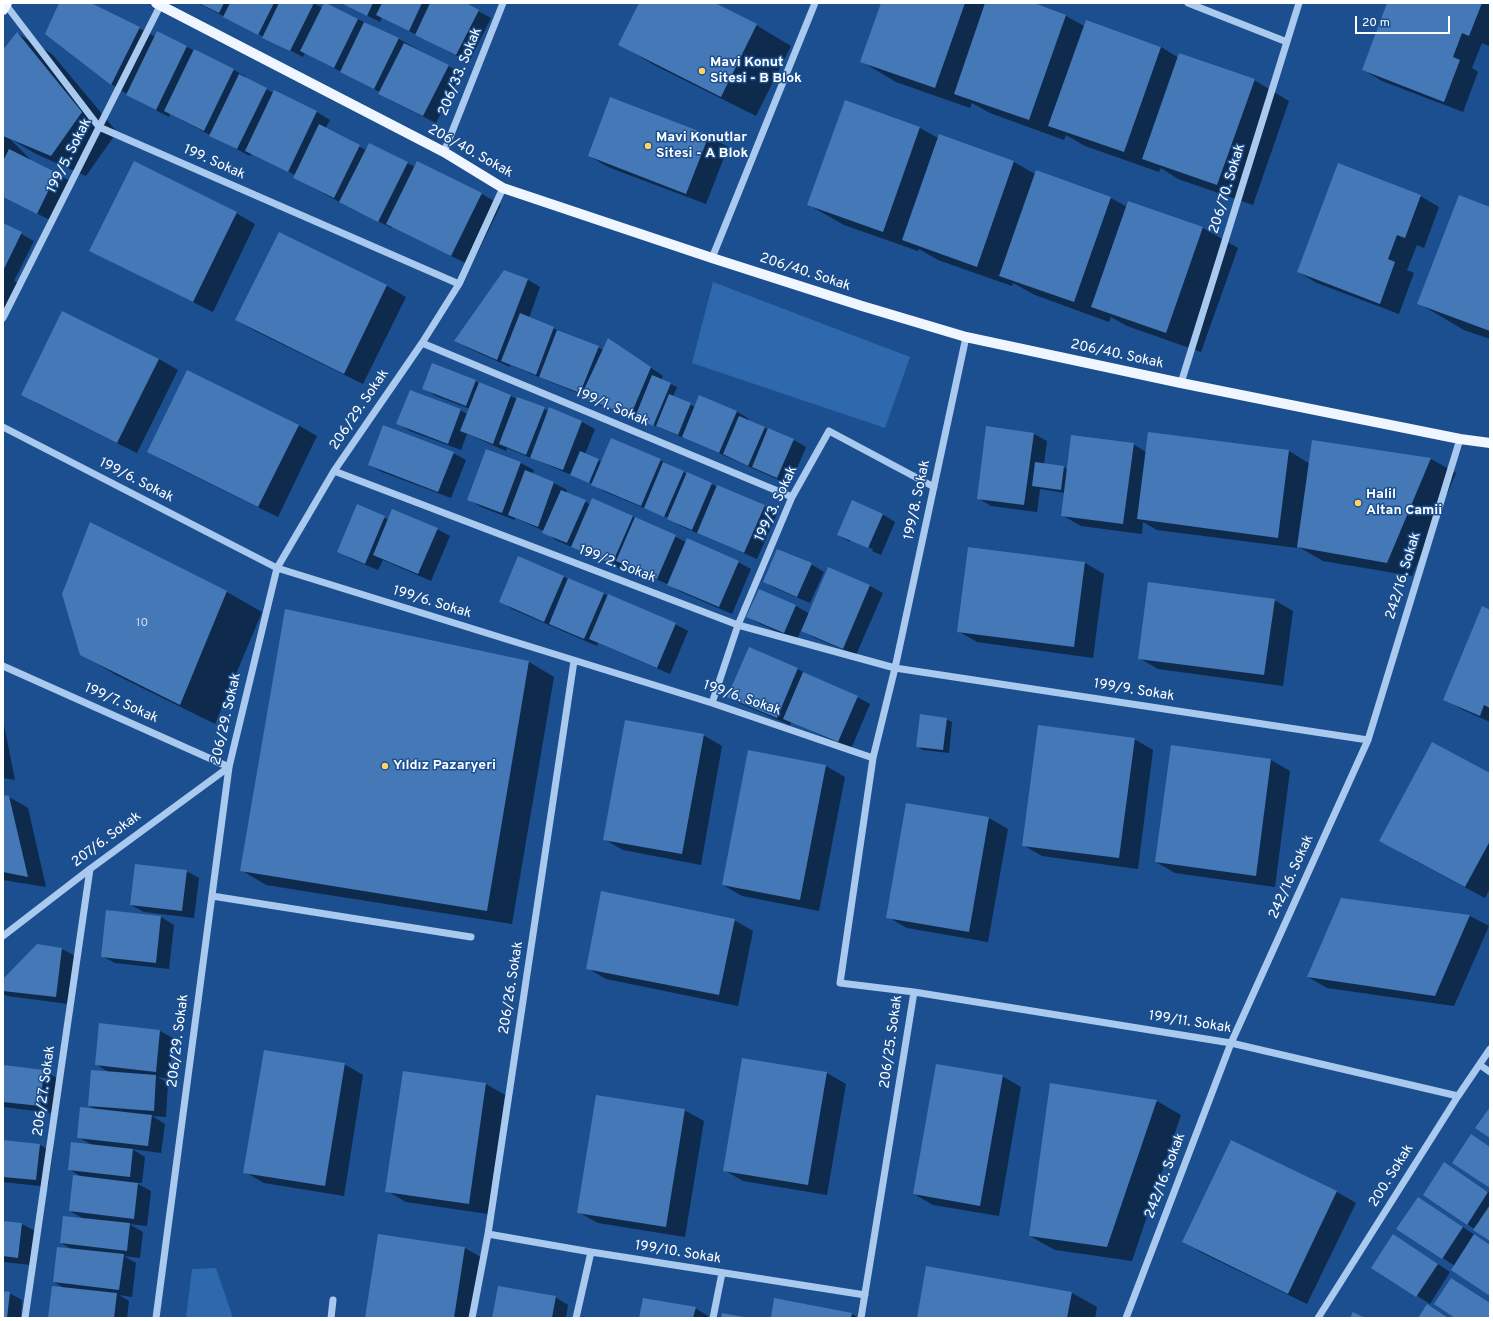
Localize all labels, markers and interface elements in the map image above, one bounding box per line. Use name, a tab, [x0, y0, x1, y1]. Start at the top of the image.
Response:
scale bar	[1357, 8, 1452, 34]
text: 20 m	[1362, 15, 1390, 31]
street label: 206/33. Sokak	[436, 25, 486, 119]
place label: Mavi Konut Sitesi - B Blok	[710, 55, 802, 88]
marker: Mavi Konut Sitesi - B Blok	[697, 66, 707, 76]
street label: 199/5. Sokak	[44, 116, 96, 196]
street label: 206/40. Sokak	[425, 122, 515, 182]
place label: Mavi Konutlar Sitesi - A Blok	[656, 130, 748, 162]
marker: Mavi Konutlar Sitesi - A Blok	[643, 141, 653, 151]
street label: 199. Sokak	[180, 142, 248, 184]
street label: 206/70. Sokak	[1206, 142, 1250, 236]
street label: 206/40. Sokak	[757, 250, 853, 296]
street label: 206/40. Sokak	[1069, 337, 1165, 373]
street label: 206/29. Sokak	[327, 366, 393, 454]
street label: 199/1. Sokak	[573, 385, 651, 431]
street label: 199/6. Sokak	[96, 455, 176, 507]
street label: 199/8. Sokak	[901, 458, 935, 542]
street label: 199/3. Sokak	[752, 464, 802, 544]
place label: Halil Altan Camii	[1366, 487, 1442, 520]
marker: Halil Altan Camii	[1353, 498, 1363, 508]
street label: 242/16. Sokak	[1383, 530, 1425, 622]
street label: 199/2. Sokak	[576, 543, 658, 587]
street label: 199/6. Sokak	[391, 583, 473, 623]
house number: 10	[136, 617, 148, 631]
street label: 206/29. Sokak	[208, 671, 246, 767]
street label: 199/9. Sokak	[1092, 676, 1176, 706]
street label: 199/6. Sokak	[701, 678, 783, 720]
street label: 199/7. Sokak	[81, 680, 161, 728]
place label: Yıldız Pazaryeri	[393, 758, 496, 774]
marker: Yıldız Pazaryeri	[380, 761, 390, 771]
street label: 207/6. Sokak	[69, 808, 145, 872]
street label: 242/16. Sokak	[1266, 832, 1318, 922]
street label: 206/26. Sokak	[496, 940, 528, 1036]
street label: 206/29. Sokak	[165, 993, 193, 1089]
street label: 206/25. Sokak	[877, 994, 907, 1090]
street label: 199/11. Sokak	[1147, 1008, 1233, 1038]
street label: 206/27. Sokak	[30, 1045, 60, 1137]
street label: 242/16. Sokak	[1142, 1131, 1190, 1221]
street label: 200. Sokak	[1366, 1142, 1418, 1210]
street label: 199/10. Sokak	[634, 1238, 722, 1268]

